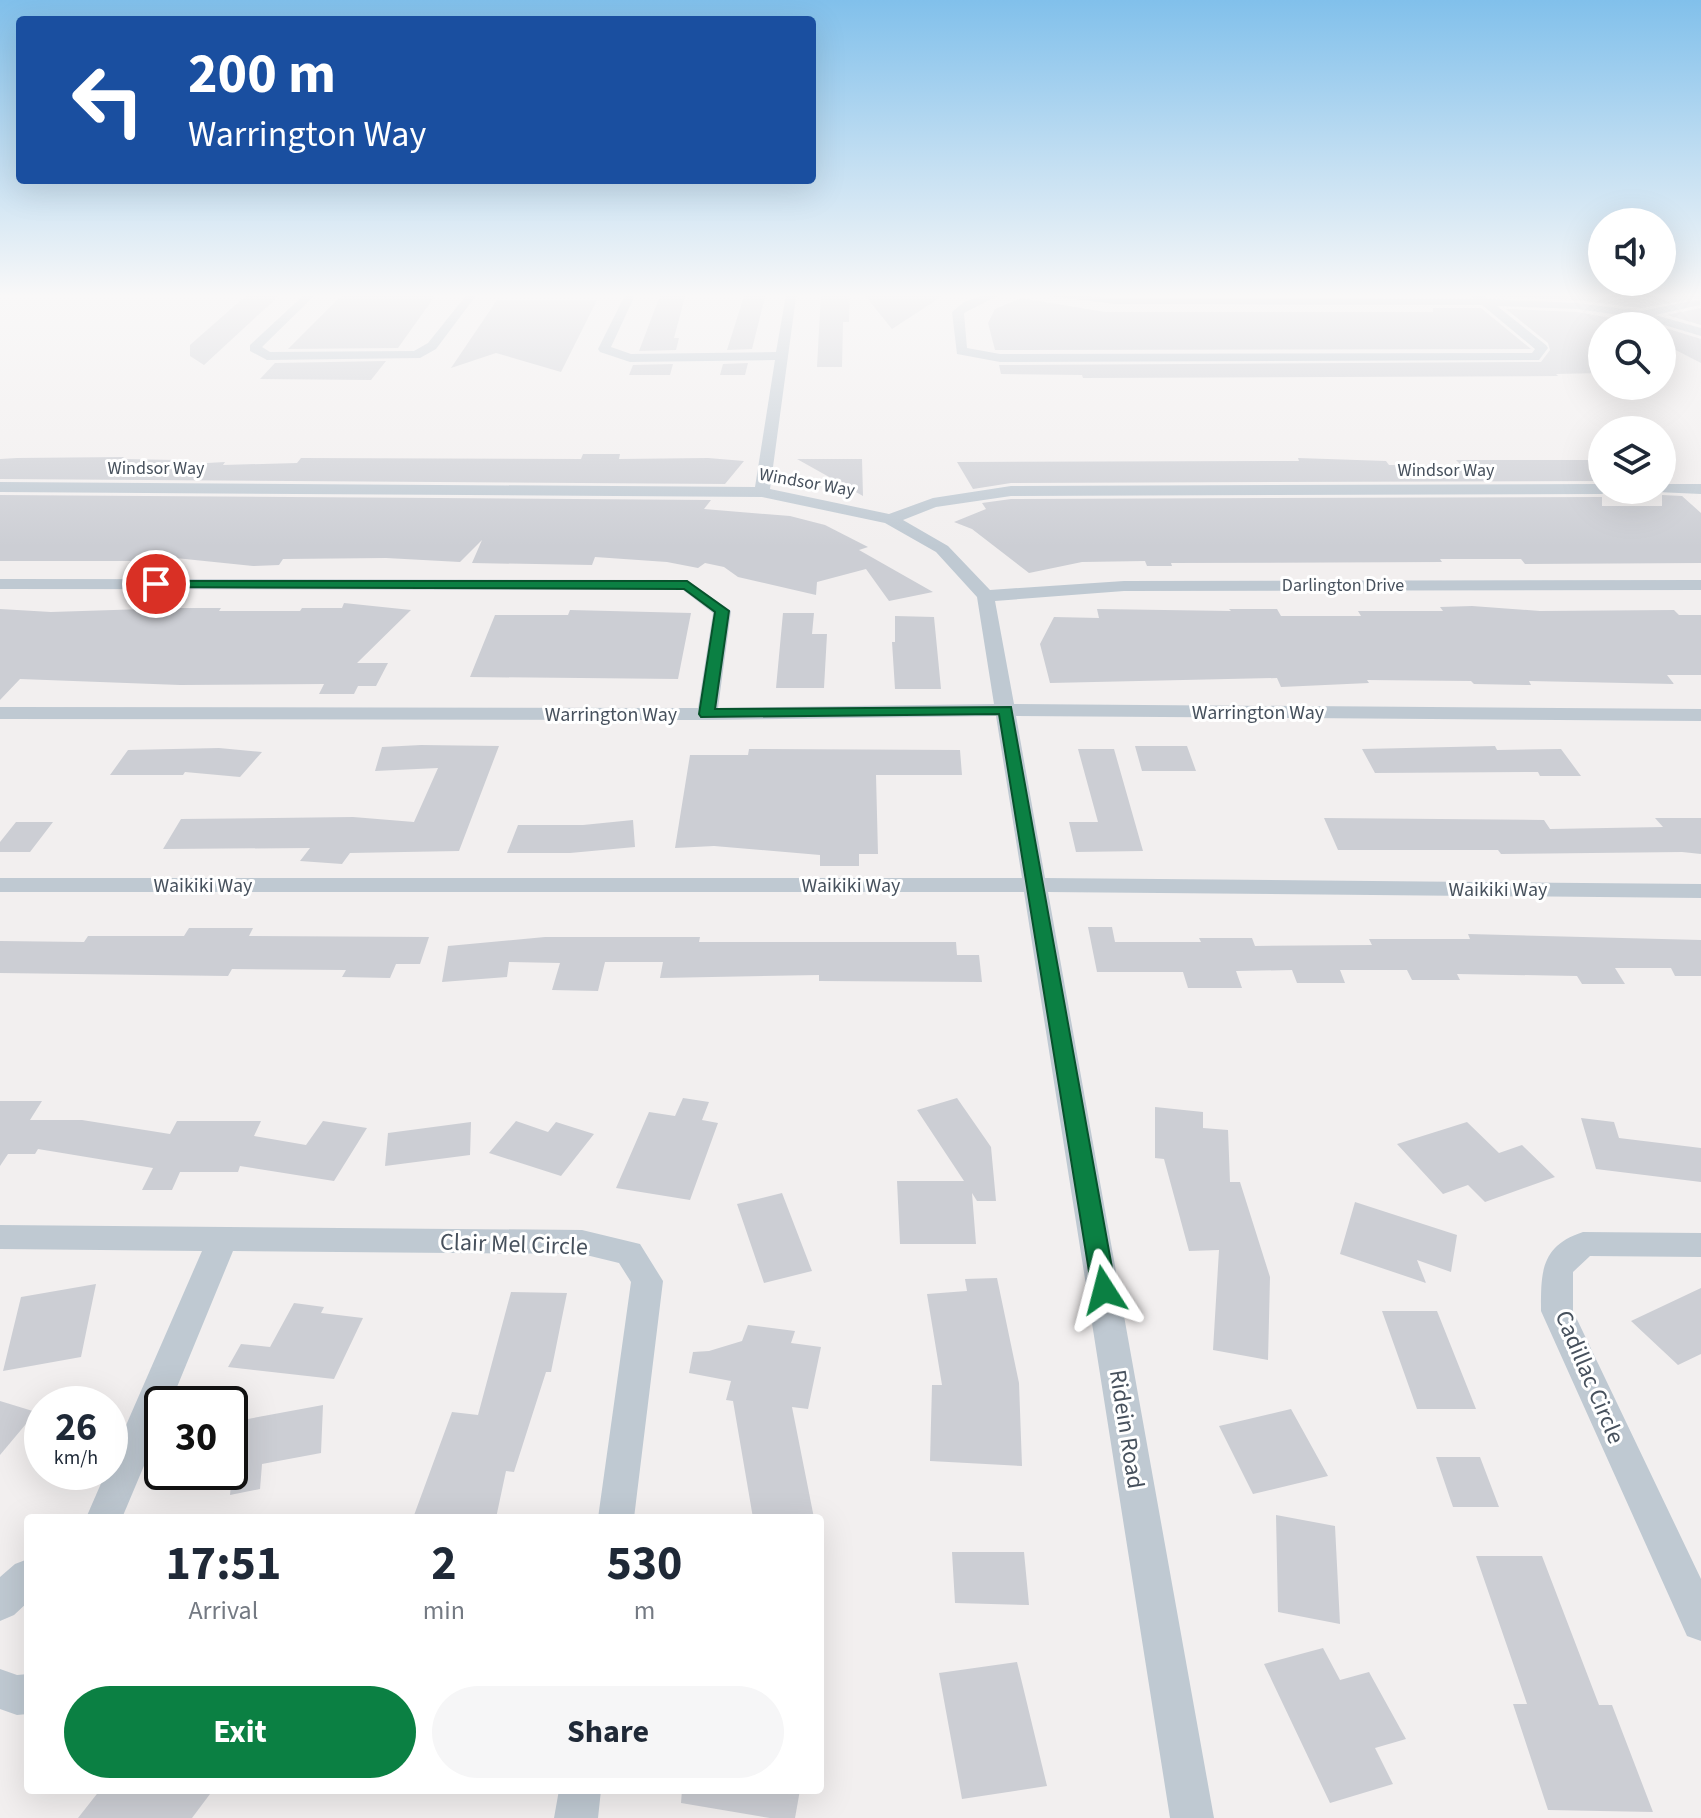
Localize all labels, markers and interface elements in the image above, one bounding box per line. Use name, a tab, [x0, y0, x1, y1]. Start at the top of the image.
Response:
text: 200 m	[188, 35, 336, 114]
icon: left	[56, 48, 160, 152]
text: Warrington Way	[188, 109, 426, 160]
map controls	[1588, 208, 1676, 504]
button: sound	[1588, 208, 1676, 296]
button: search	[1588, 312, 1676, 400]
button: layers	[1588, 416, 1676, 504]
street label: Windsor Way	[108, 456, 205, 481]
street label: Windsor Way	[1398, 458, 1495, 483]
street label: Windsor Way	[757, 462, 857, 503]
pin	[122, 550, 190, 618]
icon: arrive	[134, 562, 178, 606]
street label: Darlington Drive	[1282, 573, 1404, 598]
street label: Warrington Way	[1192, 699, 1325, 727]
street label: Warrington Way	[545, 701, 678, 729]
street label: Waikiki Way	[154, 872, 253, 900]
street label: Waikiki Way	[802, 872, 901, 900]
street label: Waikiki Way	[1449, 876, 1548, 904]
street label: Clair Mel Circle	[439, 1224, 588, 1265]
position arrow	[1062, 1248, 1146, 1332]
street label: Cadillac Circle	[1546, 1305, 1633, 1449]
street label: Ridein Road	[1100, 1367, 1153, 1491]
speed limit sign: 30	[144, 1386, 248, 1490]
text: 26	[55, 1399, 97, 1456]
text: km/h	[54, 1444, 98, 1472]
text: 17:51	[165, 1530, 281, 1598]
text: 2	[431, 1530, 457, 1598]
text: 530	[606, 1530, 682, 1598]
text: Arrival	[188, 1592, 258, 1629]
text: min	[423, 1592, 465, 1629]
text: m	[634, 1592, 655, 1629]
button: Exit	[64, 1686, 416, 1778]
button: Share	[432, 1686, 784, 1778]

